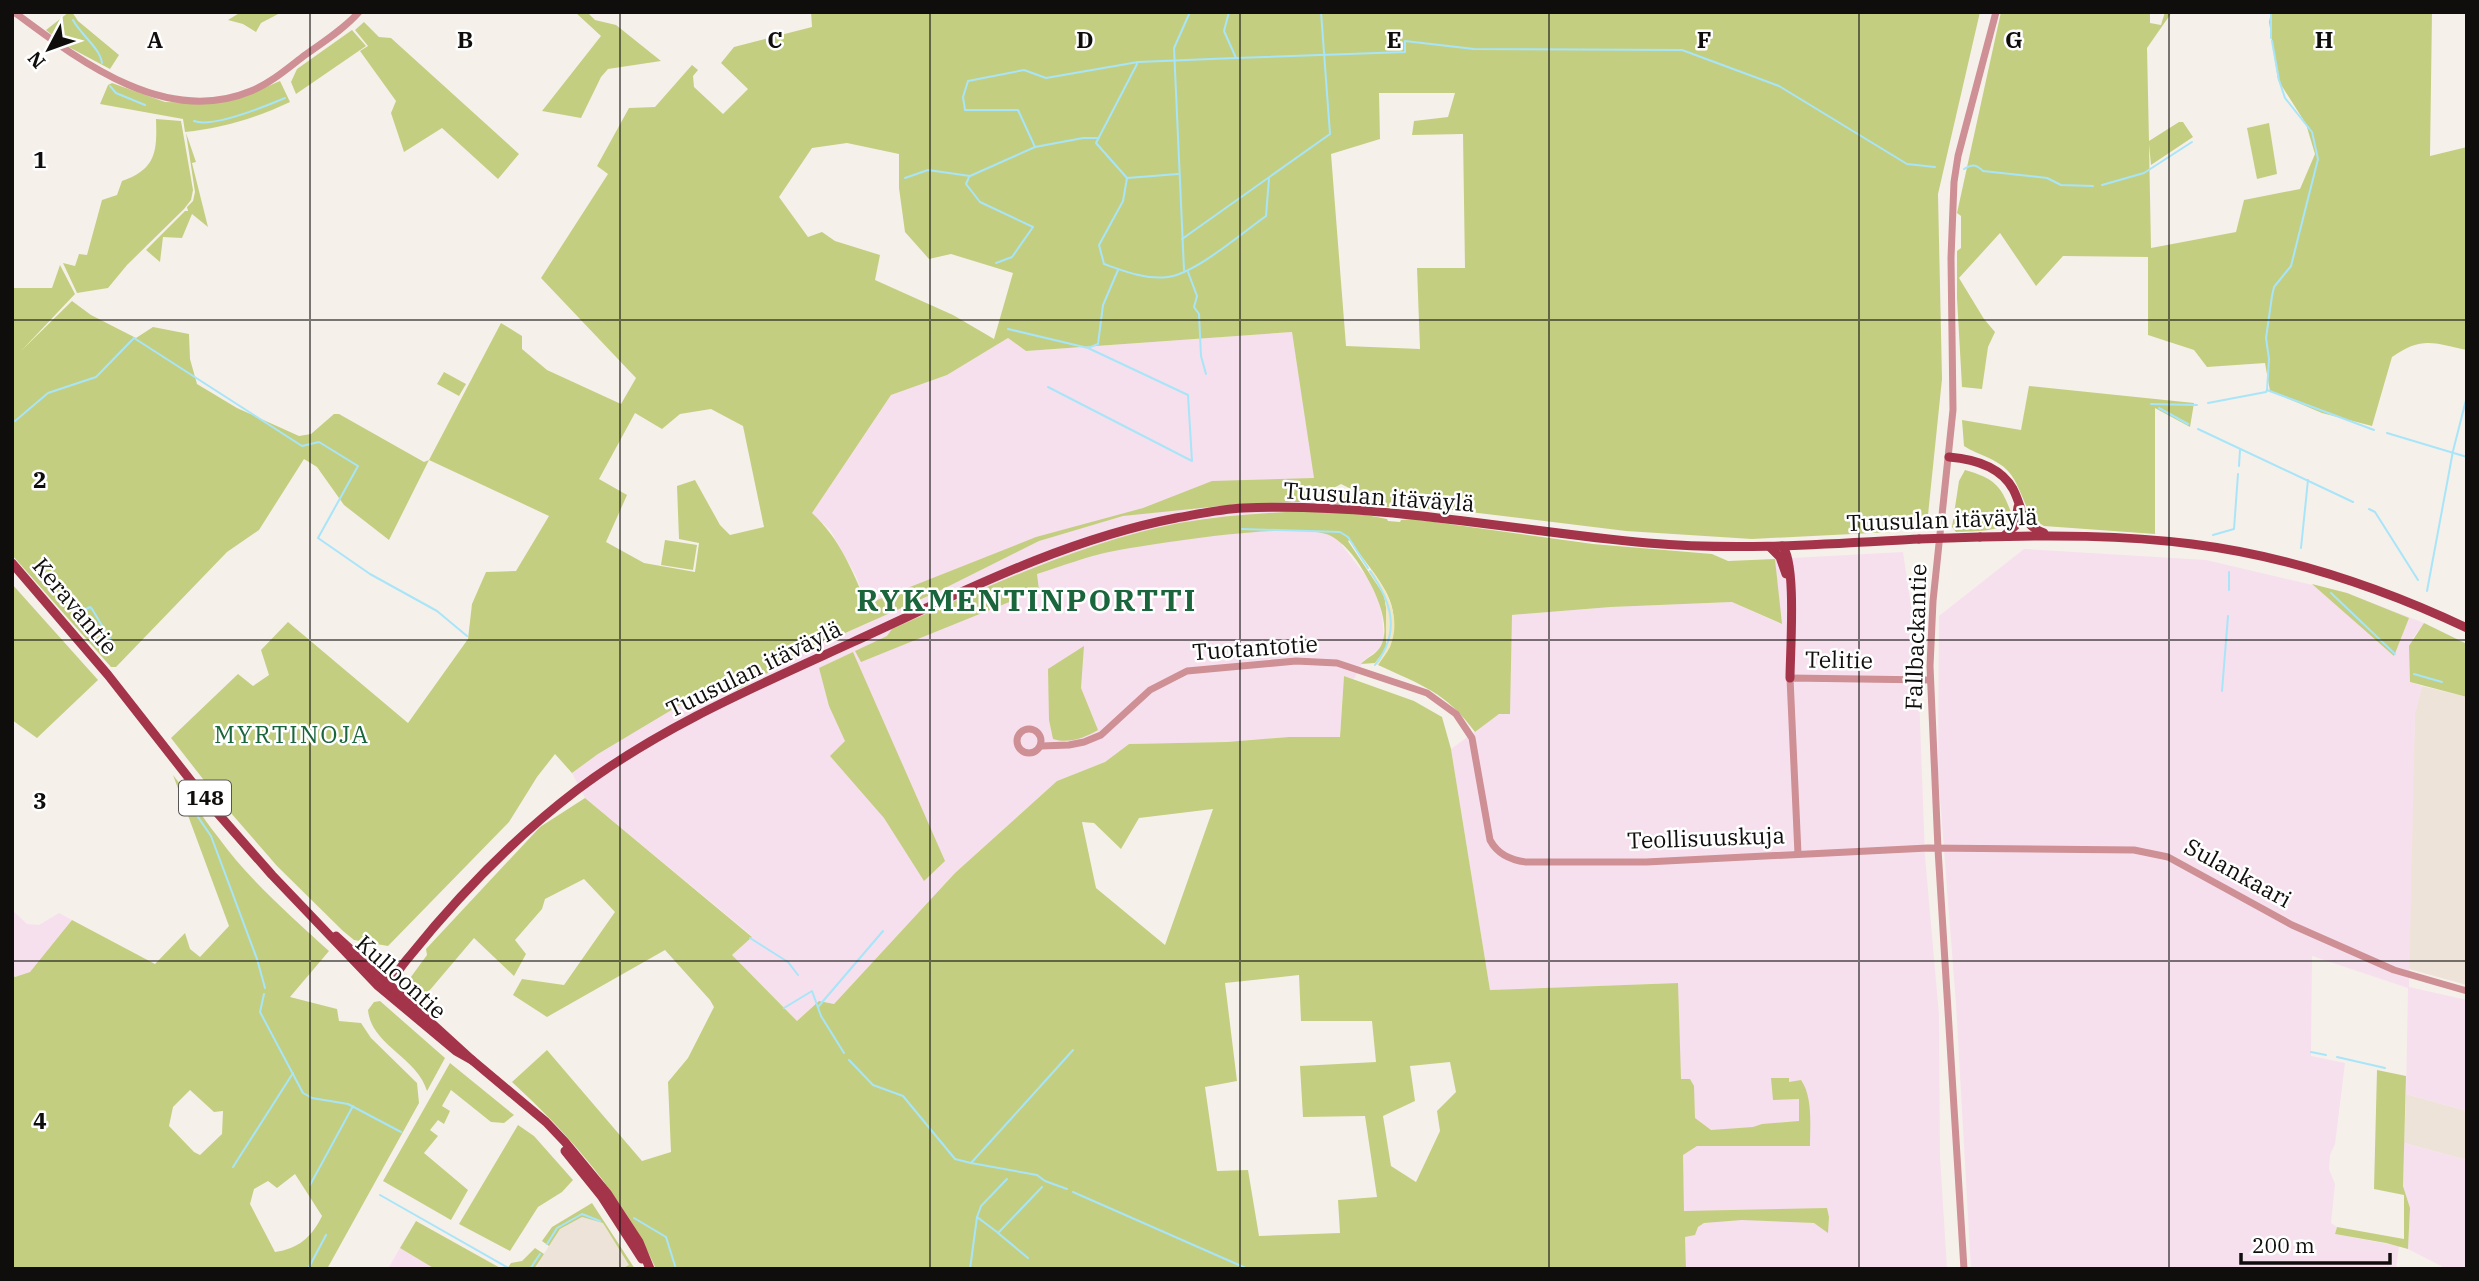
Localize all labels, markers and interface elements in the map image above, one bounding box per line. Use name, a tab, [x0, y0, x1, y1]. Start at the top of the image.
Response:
north arrow	[14, 14, 84, 84]
text: A	[147, 24, 163, 54]
text: B	[457, 24, 473, 54]
text: C	[767, 24, 783, 54]
text: D	[1076, 24, 1094, 54]
text: E	[1386, 24, 1402, 54]
text: F	[1697, 24, 1711, 54]
text: G	[2005, 24, 2023, 54]
text: H	[2315, 24, 2333, 54]
text: N	[22, 47, 50, 74]
text: 1	[33, 144, 47, 174]
text: 2	[33, 464, 47, 494]
street label: Tuusulan itäväylä	[1282, 474, 1476, 518]
street label: Tuusulan itäväylä	[1846, 501, 2038, 537]
street label: Keravantie	[27, 551, 125, 660]
street label: Fallbackantie	[1897, 563, 1933, 711]
district label: RYKMENTINPORTTI	[857, 580, 1197, 619]
street label: Tuusulan itäväylä	[661, 613, 846, 724]
street label: Tuotantotie	[1191, 628, 1319, 666]
street label: Telitie	[1805, 643, 1873, 675]
district label: MYRTINOJA	[214, 718, 370, 750]
road number: 148	[179, 780, 231, 816]
text: 3	[33, 785, 47, 815]
street label: Teollisuuskuja	[1626, 819, 1786, 855]
street label: Sulankaari	[2180, 830, 2297, 914]
street label: Kulloontie	[350, 928, 453, 1025]
text: 4	[33, 1105, 47, 1135]
scale bar	[2241, 1222, 2390, 1266]
text: 200 m	[2252, 1231, 2315, 1259]

